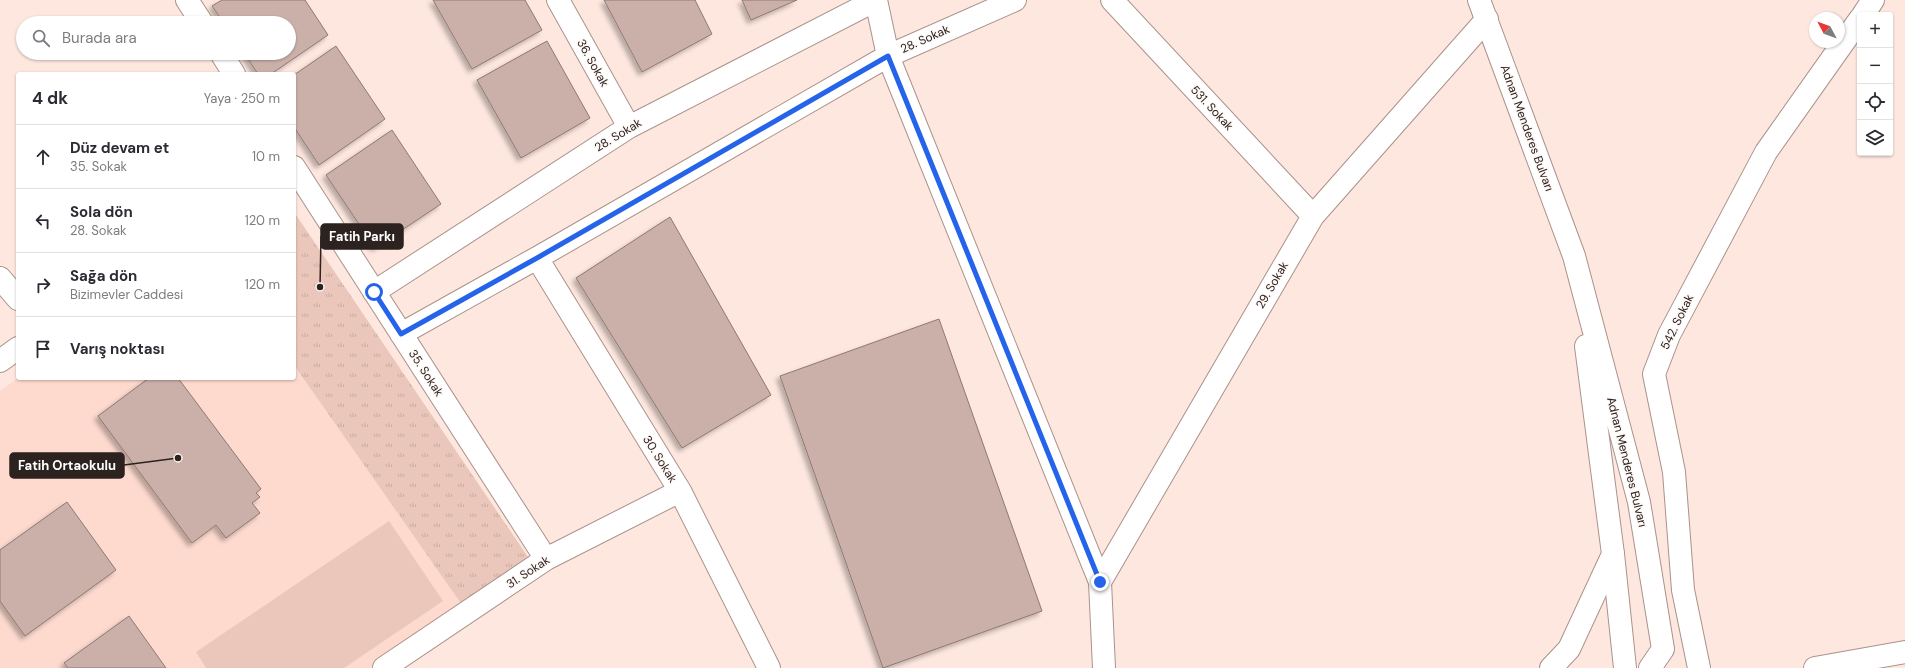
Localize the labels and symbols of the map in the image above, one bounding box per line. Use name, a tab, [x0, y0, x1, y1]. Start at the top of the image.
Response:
north arrow	[1809, 12, 1845, 48]
street label: 28. Sokak	[898, 21, 952, 57]
street label: 36. Sokak	[573, 36, 613, 90]
street label: Adnan Menderes Bulvarı	[1497, 63, 1557, 193]
street label: 531. Sokak	[1187, 82, 1237, 134]
street label: 28. Sokak	[591, 115, 645, 155]
callout: Fatih Parkı	[321, 224, 403, 249]
text: Fatih Parkı	[329, 228, 395, 245]
street label: 29. Sokak	[1252, 258, 1292, 312]
route start	[365, 283, 383, 301]
street label: 542. Sokak	[1657, 292, 1697, 352]
street label: 35. Sokak	[405, 347, 447, 399]
street label: Adnan Menderes Bulvarı	[1603, 395, 1651, 529]
street label: 30. Sokak	[639, 432, 681, 486]
callout: Fatih Ortaokulu	[10, 453, 124, 478]
text: Fatih Ortaokulu	[18, 457, 116, 474]
street label: 31. Sokak	[503, 552, 553, 592]
route end	[1091, 573, 1109, 591]

